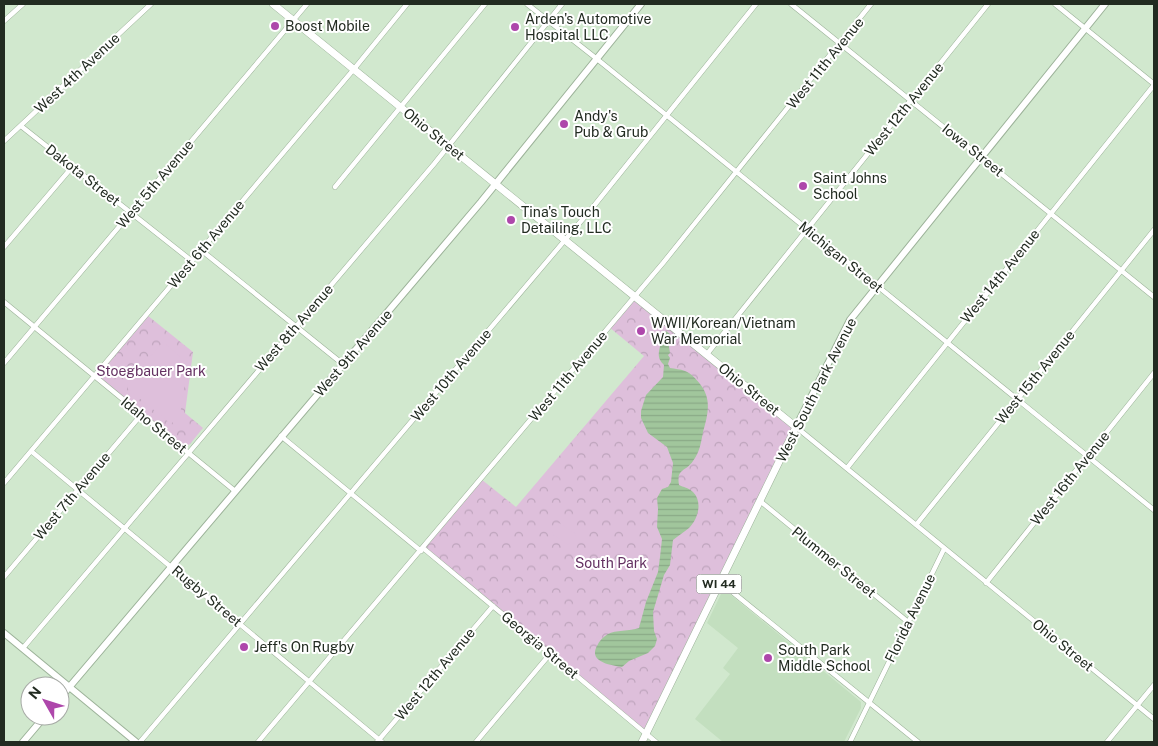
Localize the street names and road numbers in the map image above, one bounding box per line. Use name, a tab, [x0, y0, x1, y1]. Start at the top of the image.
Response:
street label: West 11th Avenue	[783, 14, 867, 112]
street label: West 4th Avenue	[31, 30, 123, 116]
street label: West 12th Avenue	[861, 59, 947, 159]
street label: Ohio Street	[400, 105, 468, 163]
street label: Iowa Street	[939, 120, 1007, 180]
street label: West 5th Avenue	[113, 137, 197, 231]
street label: Dakota Street	[43, 141, 123, 209]
street label: West 6th Avenue	[164, 197, 248, 291]
street label: Michigan Street	[796, 218, 886, 296]
street label: West 14th Avenue	[957, 226, 1043, 326]
street label: West 8th Avenue	[252, 281, 336, 375]
street label: West 9th Avenue	[311, 306, 395, 400]
street label: West South Park Avenue	[773, 315, 859, 465]
street label: West 10th Avenue	[408, 326, 494, 424]
street label: West 15th Avenue	[992, 327, 1078, 427]
street label: West 11th Avenue	[526, 328, 610, 424]
street label: Ohio Street	[715, 360, 783, 418]
street label: Idaho Street	[118, 394, 190, 456]
street label: West 16th Avenue	[1027, 428, 1113, 528]
street label: West 7th Avenue	[31, 449, 113, 543]
street label: Plummer Street	[789, 523, 879, 601]
street label: Rugby Street	[169, 562, 245, 630]
street label: Florida Avenue	[882, 571, 938, 665]
road number: WI 44	[696, 574, 742, 594]
street label: Georgia Street	[498, 608, 582, 682]
street label: Ohio Street	[1029, 616, 1097, 674]
street label: West 12th Avenue	[392, 625, 478, 723]

